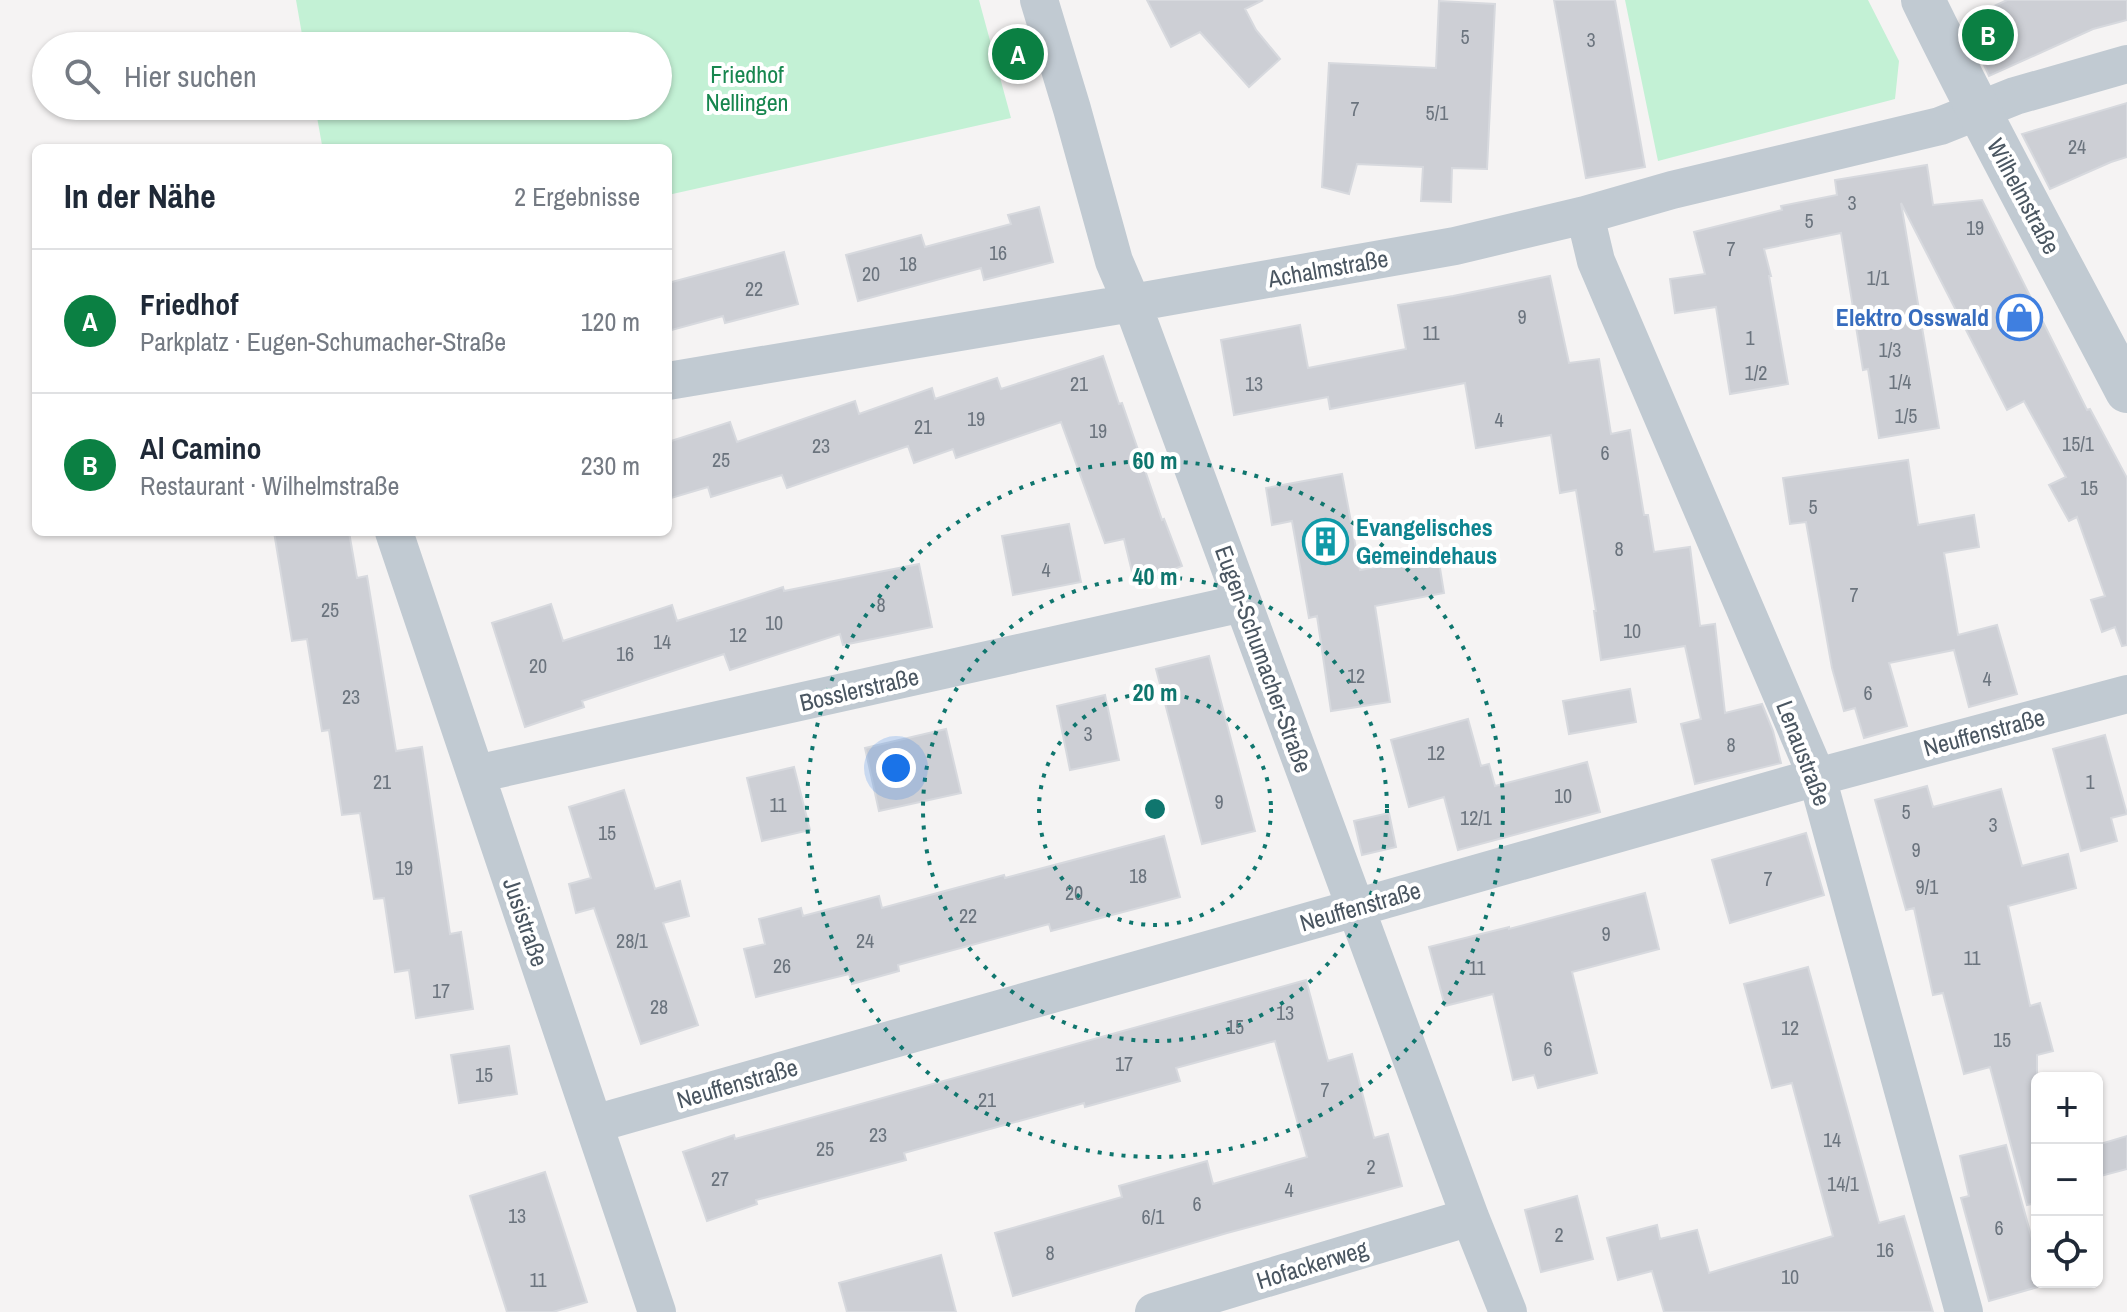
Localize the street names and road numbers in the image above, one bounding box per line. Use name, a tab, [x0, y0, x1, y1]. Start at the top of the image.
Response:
street label: Wilhelmstraße	[1980, 132, 2068, 260]
street label: Achalmstraße	[1264, 242, 1391, 294]
street label: Eugen-Schumacher-Straße	[1208, 541, 1320, 777]
street label: Bosslerstraße	[796, 660, 922, 718]
street label: Lenaustraße	[1769, 696, 1839, 810]
street label: Neuffenstraße	[1920, 700, 2048, 764]
street label: Jusistraße	[496, 873, 556, 971]
street label: Neuffenstraße	[1296, 873, 1424, 939]
street label: Neuffenstraße	[673, 1050, 801, 1116]
street label: Hofackerweg	[1252, 1232, 1372, 1296]

